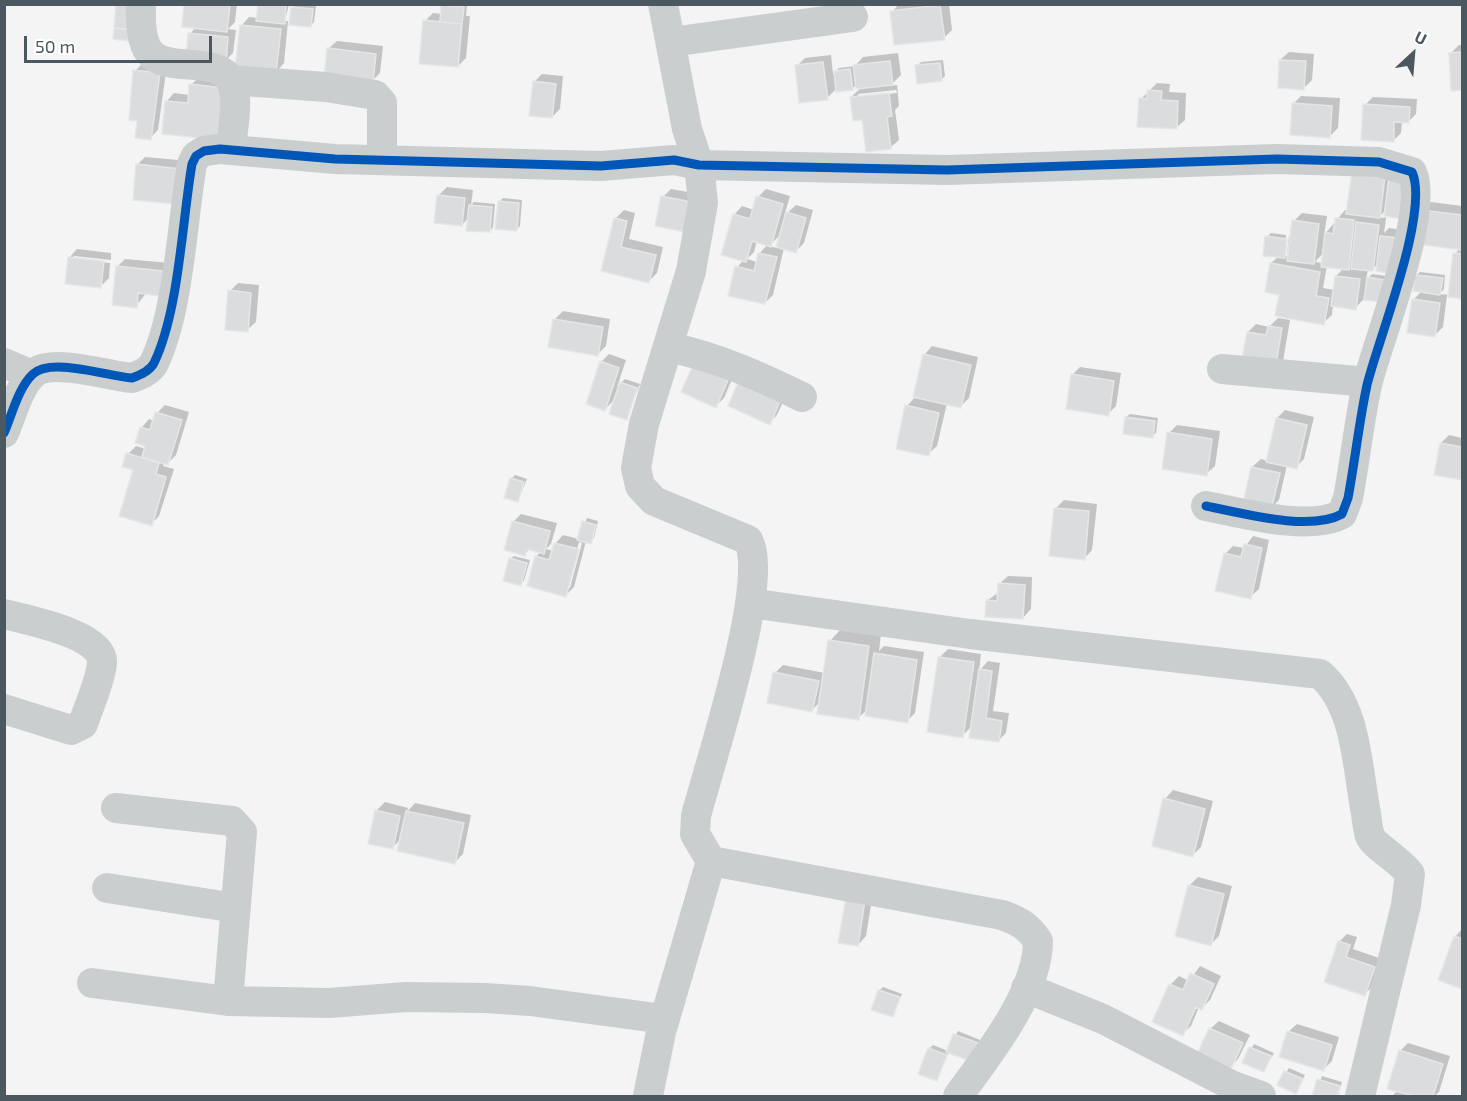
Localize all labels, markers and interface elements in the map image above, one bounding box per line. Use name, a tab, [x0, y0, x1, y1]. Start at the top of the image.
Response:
scale bar	[27, 24, 214, 62]
north arrow	[1383, 24, 1443, 84]
text: U	[1412, 26, 1430, 48]
text: 50 m	[35, 35, 75, 57]

